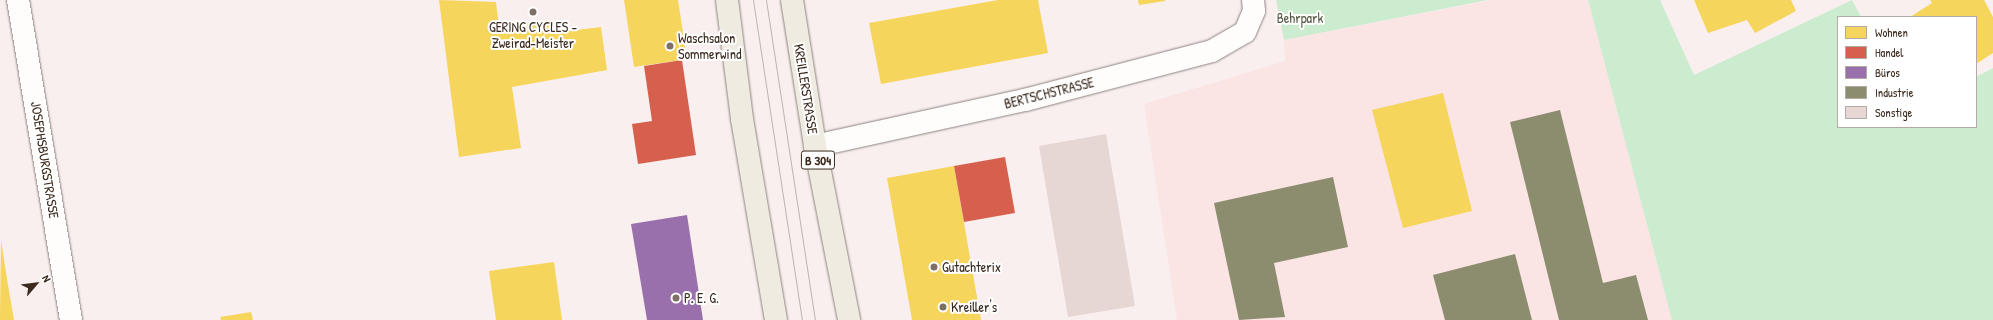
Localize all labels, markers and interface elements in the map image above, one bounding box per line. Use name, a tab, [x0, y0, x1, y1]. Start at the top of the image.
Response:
marker: GERING CYCLES - Zweirad-Meister	[528, 7, 538, 17]
park label: Behrpark	[1277, 10, 1323, 26]
legend	[1837, 16, 1977, 128]
place label: GERING CYCLES - Zweirad-Meister	[489, 19, 577, 52]
text: Wohnen	[1875, 24, 1908, 41]
place label: Waschsalon Sommerwind	[678, 30, 741, 62]
marker: Waschsalon Sommerwind	[665, 41, 675, 51]
street label: KREILLERSTRASSE	[791, 43, 821, 135]
text: Handel	[1875, 44, 1903, 61]
text: Büros	[1875, 64, 1900, 81]
street label: BERTSCHSTRASSE	[1002, 74, 1096, 112]
text: Industrie	[1875, 84, 1914, 101]
street label: JOSEPHSBURGSTRASSE	[27, 100, 63, 220]
text: Sonstige	[1875, 104, 1912, 121]
road number: B 304	[800, 149, 836, 171]
place label: Gutachterix	[942, 259, 1001, 275]
marker: Gutachterix	[929, 262, 939, 272]
north arrow	[16, 264, 56, 304]
text: N	[39, 272, 54, 284]
place label: P. E. G.	[684, 290, 719, 306]
marker: P. E. G.	[671, 293, 681, 303]
place label: Kreiller's	[951, 299, 997, 315]
marker: Kreiller's	[938, 302, 948, 312]

